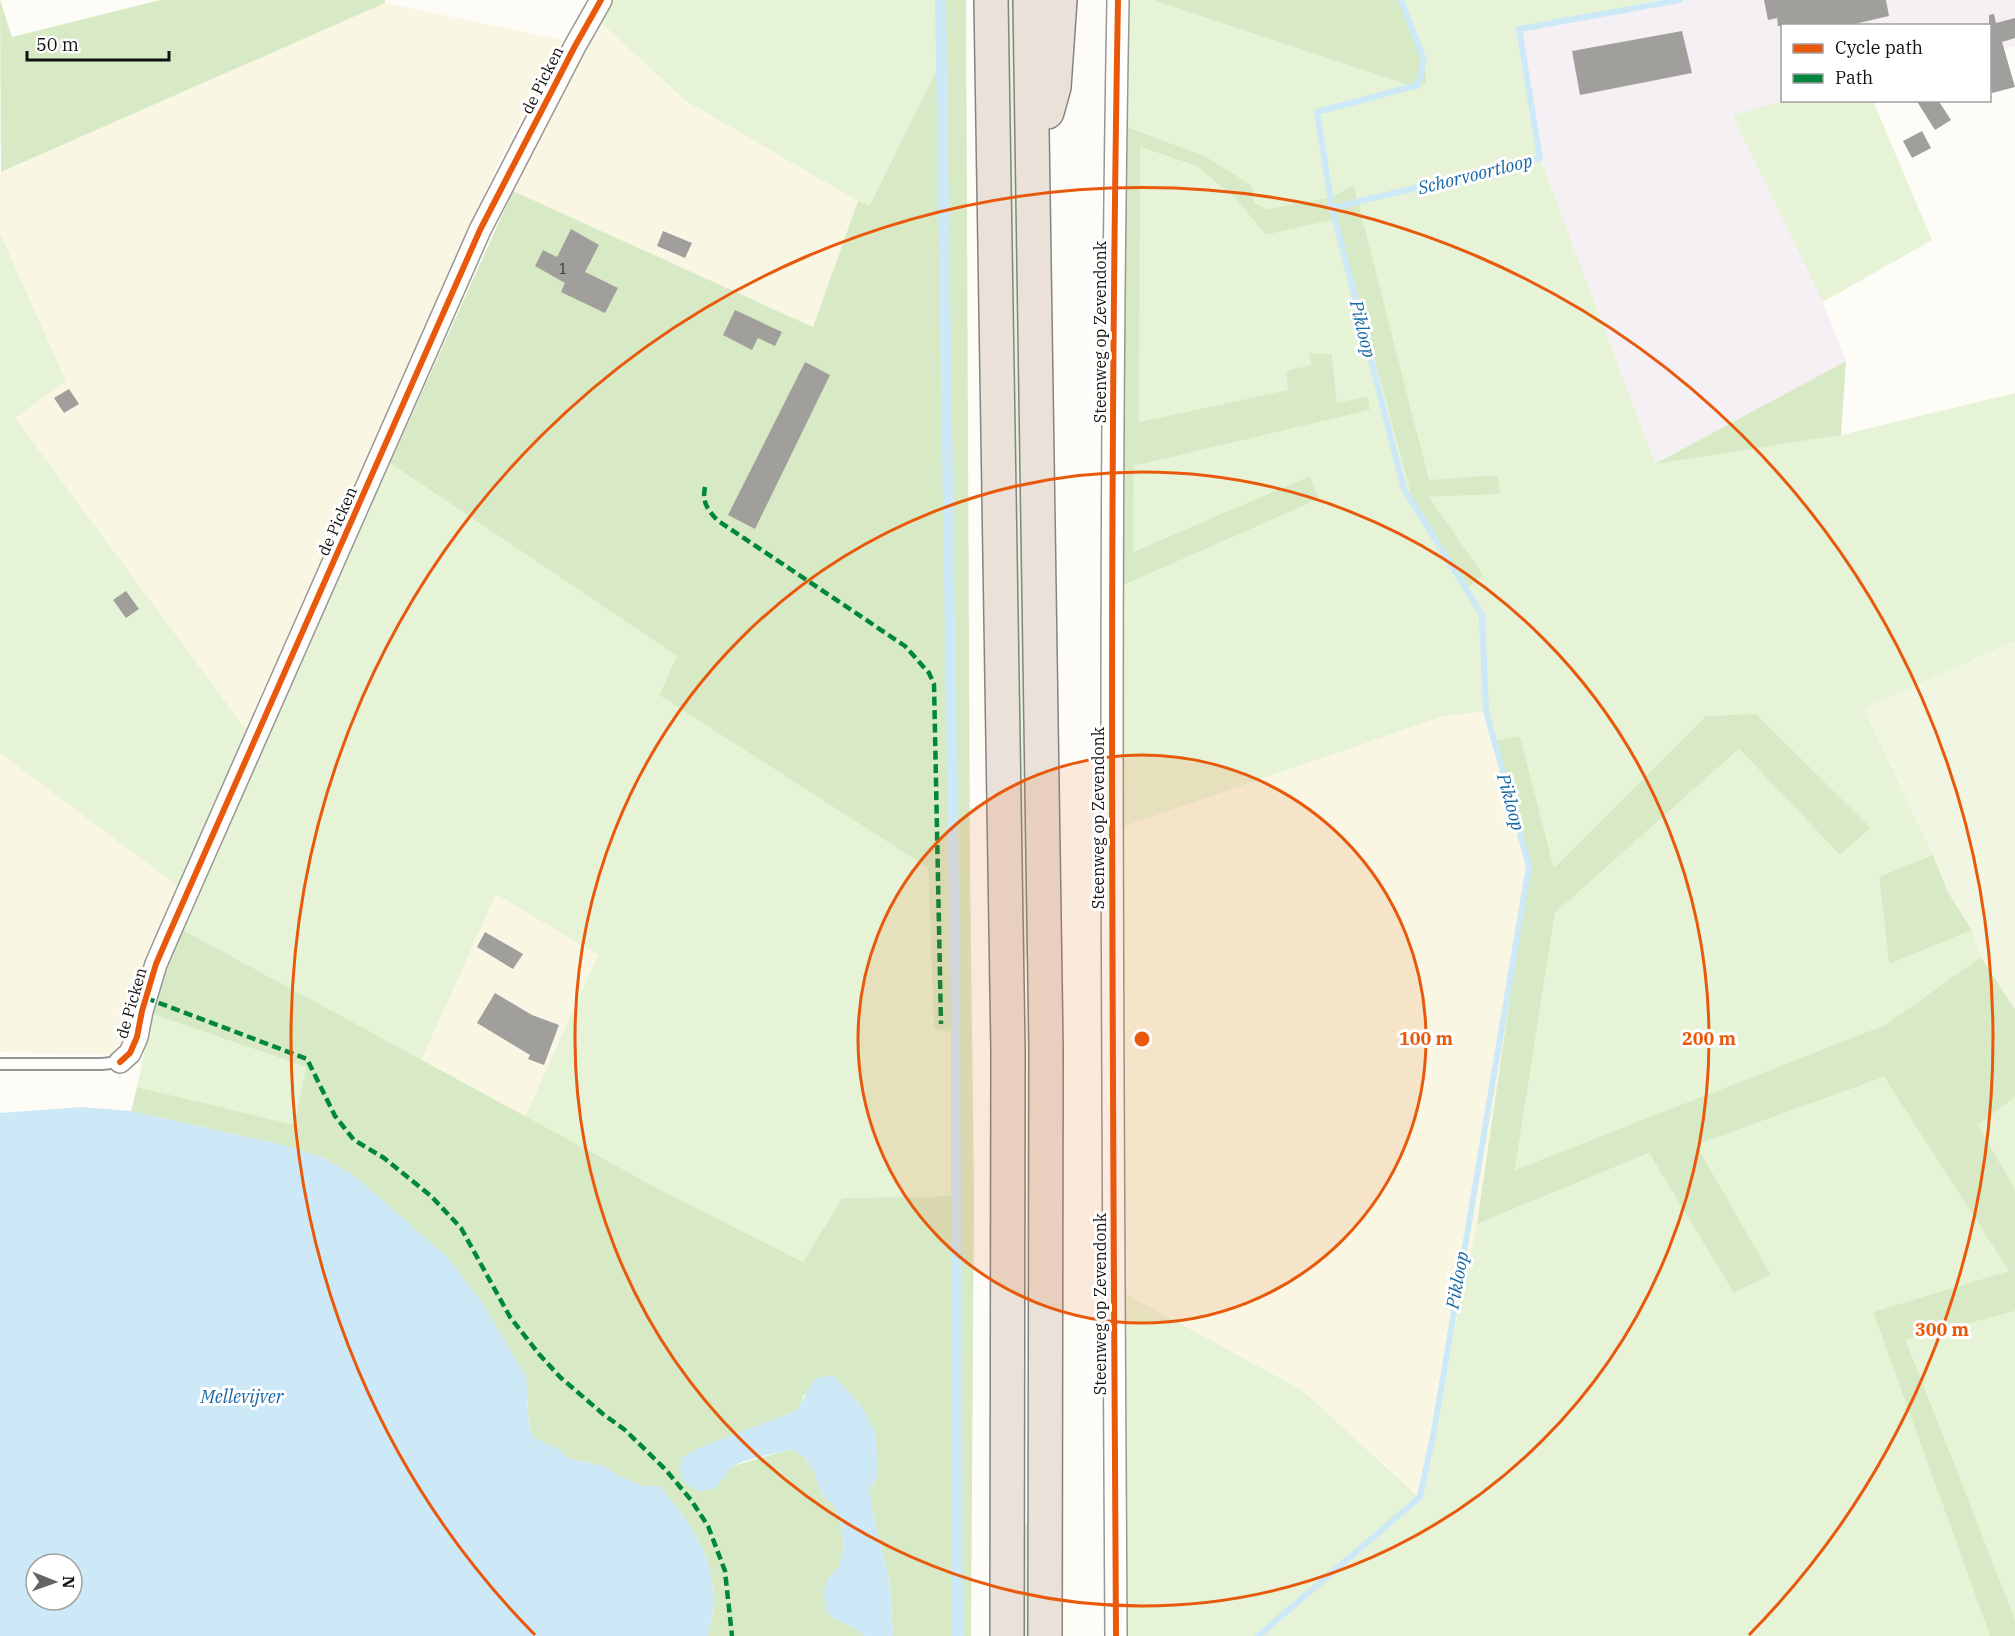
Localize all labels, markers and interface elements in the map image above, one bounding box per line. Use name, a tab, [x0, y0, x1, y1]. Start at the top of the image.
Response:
scale bar	[27, 24, 170, 62]
legend	[1781, 24, 1991, 102]
text: 50 m	[36, 33, 79, 56]
text: Cycle path	[1835, 36, 1923, 59]
street label: de Picken	[516, 43, 568, 117]
text: Path	[1835, 66, 1873, 89]
water label: Schorvoortloop	[1414, 149, 1535, 200]
street label: Steenweg op Zevendonk	[1090, 240, 1110, 423]
house number: 1	[559, 260, 567, 278]
water label: Pikloop	[1345, 297, 1381, 360]
street label: de Picken	[313, 483, 361, 559]
street label: Steenweg op Zevendonk	[1088, 726, 1108, 909]
water label: Pikloop	[1492, 770, 1530, 833]
street label: de Picken	[111, 965, 151, 1041]
text: 100 m	[1399, 1027, 1454, 1050]
text: 200 m	[1682, 1027, 1737, 1050]
centre of rings	[1132, 1029, 1152, 1049]
street label: Steenweg op Zevendonk	[1090, 1212, 1110, 1395]
water label: Pikloop	[1440, 1249, 1473, 1312]
text: 300 m	[1915, 1318, 1970, 1341]
water label: Mellevijver	[199, 1385, 285, 1408]
north arrow	[24, 1552, 84, 1612]
text: N	[59, 1576, 79, 1589]

